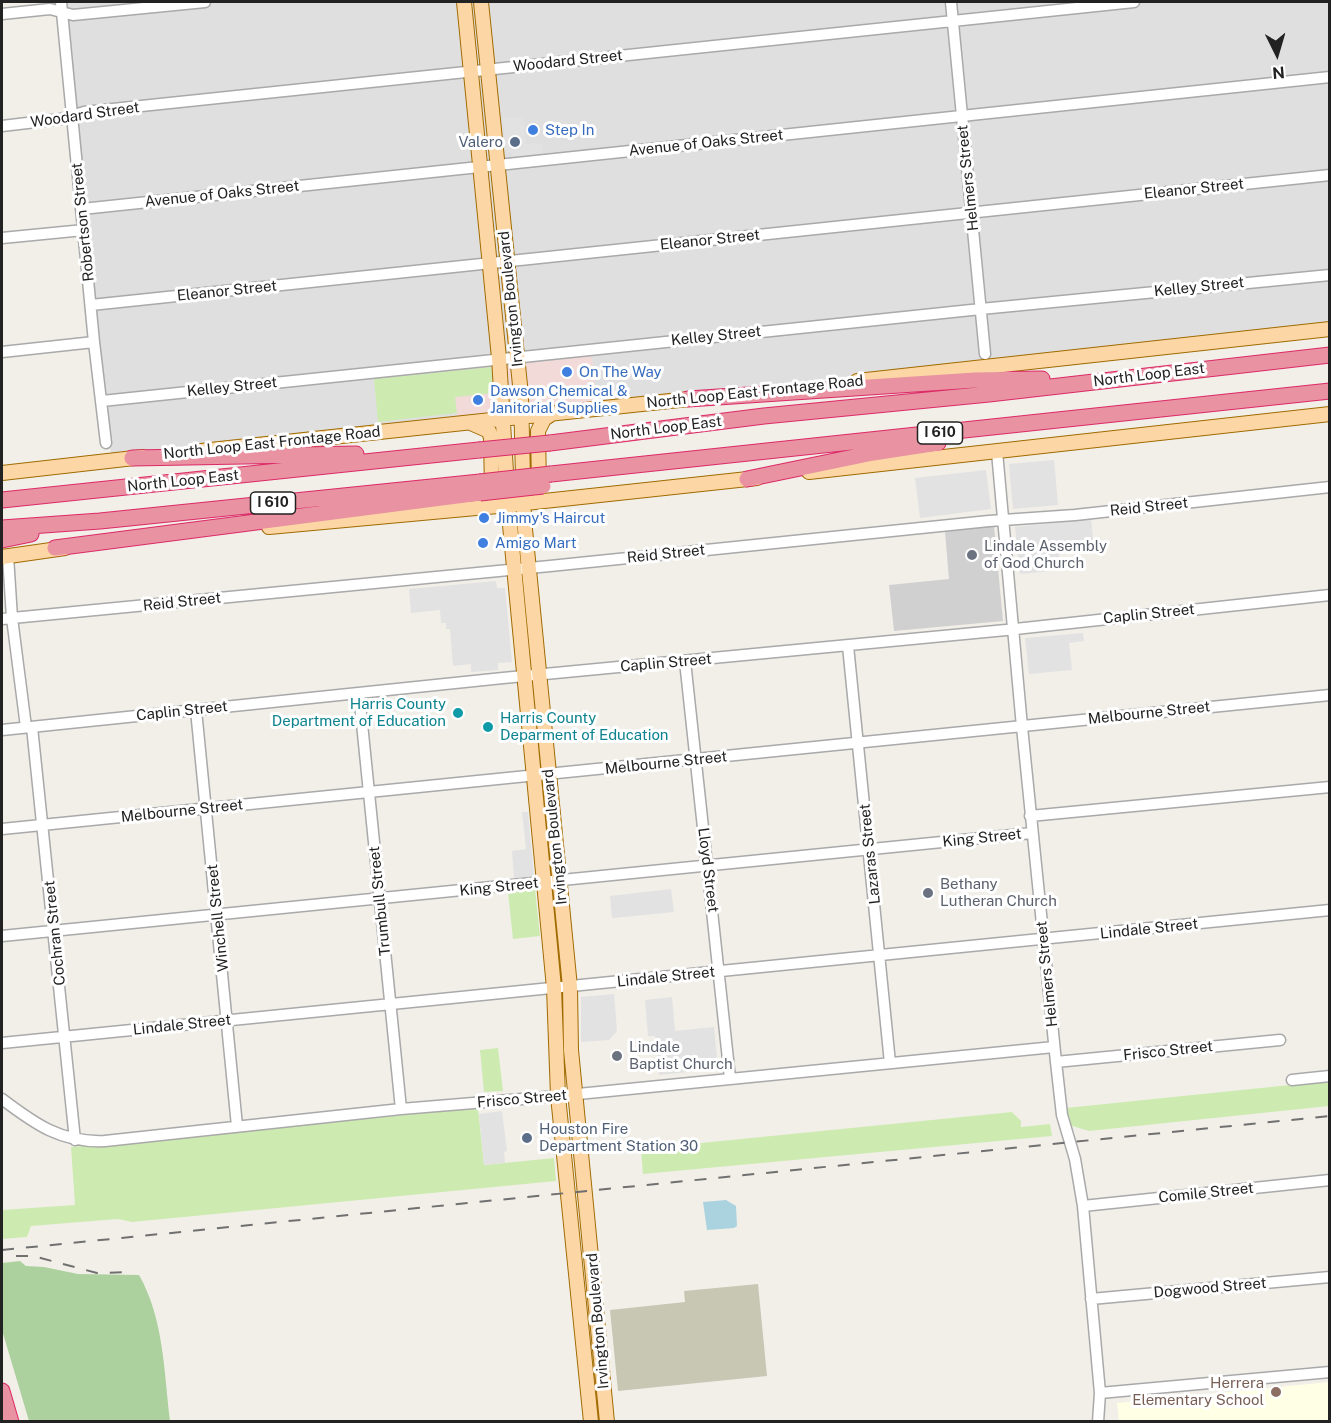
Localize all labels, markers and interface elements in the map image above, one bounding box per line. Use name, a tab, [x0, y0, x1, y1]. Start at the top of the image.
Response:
north arrow	[1247, 24, 1307, 84]
street label: Woodard Street	[512, 46, 624, 76]
text: N	[1272, 62, 1286, 82]
street label: Woodard Street	[29, 98, 141, 132]
place label: Step In	[545, 121, 594, 139]
marker: Step In	[526, 123, 540, 137]
street label: Helmers Street	[953, 124, 983, 232]
street label: Avenue of Oaks Street	[628, 126, 784, 160]
place label: Valero	[458, 133, 503, 151]
marker: Valero	[508, 135, 522, 149]
street label: Robertson Street	[68, 162, 98, 282]
street label: Eleanor Street	[1143, 175, 1245, 203]
street label: Avenue of Oaks Street	[144, 177, 300, 211]
street label: Eleanor Street	[659, 226, 761, 254]
street label: Irvington Boulevard	[495, 230, 527, 368]
street label: Kelley Street	[1153, 273, 1245, 301]
street label: Eleanor Street	[176, 277, 278, 305]
street label: Kelley Street	[670, 322, 762, 350]
street label: North Loop East	[1092, 359, 1206, 391]
place label: On The Way	[579, 363, 662, 381]
marker: On The Way	[560, 365, 574, 379]
street label: North Loop East Frontage Road	[646, 372, 864, 412]
street label: Kelley Street	[186, 373, 278, 401]
place label: Dawson Chemical & Janitorial Supplies	[490, 382, 628, 417]
marker: Dawson Chemical & Janitorial Supplies	[471, 393, 485, 407]
street label: North Loop East	[609, 412, 723, 444]
road number: I 610	[918, 422, 962, 444]
street label: North Loop East Frontage Road	[163, 423, 381, 463]
street label: North Loop East	[126, 466, 240, 496]
road number: I 610	[250, 492, 296, 514]
street label: Reid Street	[1109, 494, 1189, 520]
place label: Jimmy's Haircut	[496, 509, 605, 527]
marker: Jimmy's Haircut	[477, 511, 491, 525]
place label: Amigo Mart	[495, 534, 577, 552]
marker: Amigo Mart	[476, 536, 490, 550]
place label: Lindale Assembly of God Church	[984, 537, 1107, 572]
street label: Reid Street	[626, 541, 706, 567]
marker: Lindale Assembly of God Church	[965, 548, 979, 562]
street label: Reid Street	[142, 589, 222, 615]
street label: Caplin Street	[1102, 600, 1196, 628]
street label: Caplin Street	[619, 650, 713, 676]
place label: Harris County Department of Education	[272, 695, 446, 730]
street label: Caplin Street	[135, 697, 229, 725]
street label: Melbourne Street	[1087, 698, 1211, 728]
marker: Harris County Department of Education	[451, 706, 465, 720]
place label: Harris County Deparment of Education	[500, 709, 669, 744]
marker: Harris County Deparment of Education	[481, 720, 495, 734]
street label: Melbourne Street	[604, 748, 728, 778]
street label: Irvington Boulevard	[539, 768, 571, 906]
street label: Melbourne Street	[120, 796, 244, 826]
street label: Lazaras Street	[856, 803, 884, 905]
street label: King Street	[942, 825, 1022, 851]
street label: Lloyd Street	[694, 826, 722, 914]
street label: Trumbull Street	[365, 845, 395, 957]
street label: Winchell Street	[203, 863, 233, 973]
street label: King Street	[459, 874, 539, 900]
place label: Bethany Lutheran Church	[940, 875, 1057, 910]
street label: Cochran Street	[41, 880, 69, 986]
marker: Bethany Lutheran Church	[921, 886, 935, 900]
street label: Lindale Street	[1099, 915, 1199, 943]
street label: Helmers Street	[1032, 920, 1062, 1028]
street label: Lindale Street	[616, 963, 716, 991]
street label: Lindale Street	[132, 1011, 232, 1039]
street label: Frisco Street	[1122, 1037, 1214, 1065]
place label: Lindale Baptist Church	[629, 1038, 733, 1073]
marker: Lindale Baptist Church	[610, 1049, 624, 1063]
street label: Frisco Street	[476, 1086, 568, 1112]
place label: Houston Fire Department Station 30	[539, 1120, 698, 1155]
marker: Houston Fire Department Station 30	[520, 1131, 534, 1145]
street label: Comile Street	[1157, 1179, 1255, 1207]
street label: Irvington Boulevard	[583, 1252, 613, 1390]
street label: Dogwood Street	[1153, 1274, 1267, 1302]
place label: Herrera Elementary School	[1132, 1374, 1264, 1409]
marker: Herrera Elementary School	[1269, 1385, 1283, 1399]

